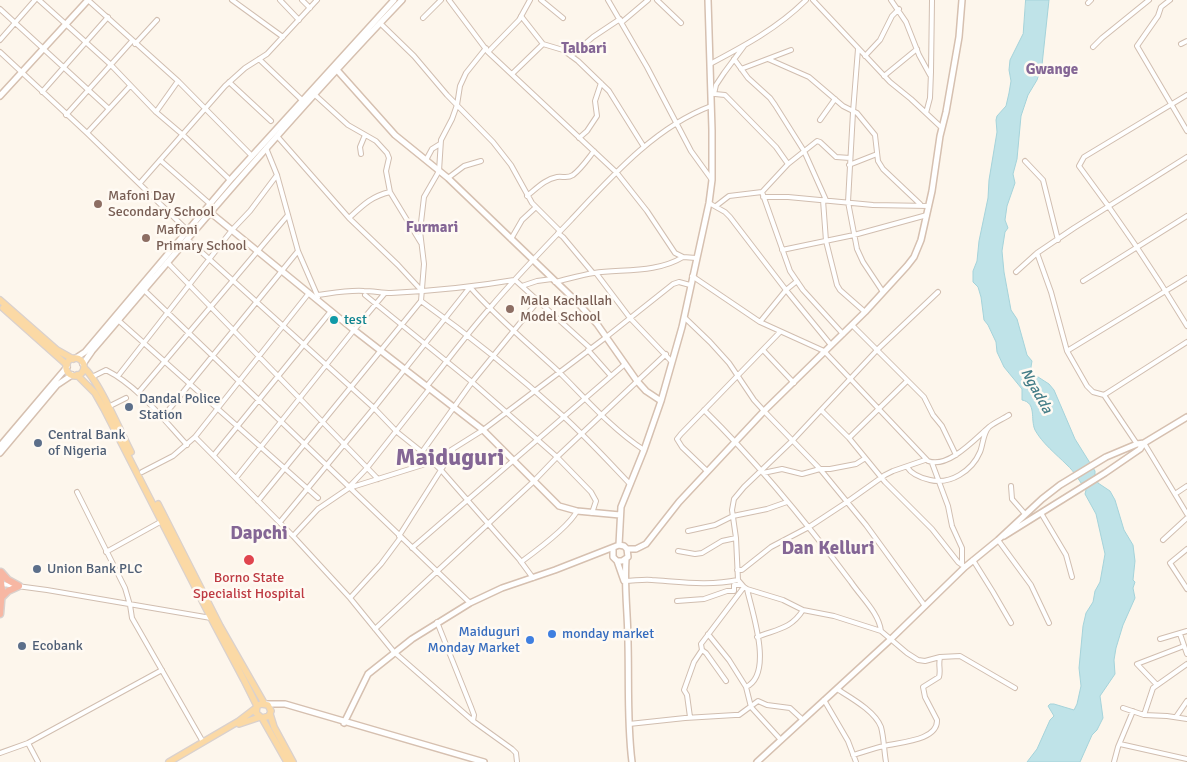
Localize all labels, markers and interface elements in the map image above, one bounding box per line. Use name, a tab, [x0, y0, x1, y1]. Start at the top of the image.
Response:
district label: Talbari	[561, 40, 607, 58]
district label: Gwange	[1026, 61, 1078, 79]
place label: Mafoni Day Secondary School	[108, 188, 215, 220]
marker: Mafoni Day Secondary School	[92, 198, 104, 210]
district label: Furmari	[406, 219, 458, 237]
place label: Mafoni Primary School	[156, 222, 247, 254]
marker: Mafoni Primary School	[140, 232, 152, 244]
place label: Mala Kachallah Model School	[520, 293, 612, 326]
marker: Mala Kachallah Model School	[504, 303, 516, 315]
place label: test	[344, 312, 367, 328]
marker: test	[328, 314, 340, 326]
water label: Ngadda	[1016, 365, 1056, 417]
place label: Dandal Police Station	[139, 391, 221, 424]
marker: Dandal Police Station	[123, 401, 135, 413]
place label: Central Bank of Nigeria	[48, 427, 125, 460]
marker: Central Bank of Nigeria	[32, 437, 44, 449]
district label: Maiduguri	[396, 445, 504, 473]
district label: Dapchi	[230, 523, 288, 545]
district label: Dan Kelluri	[781, 538, 875, 560]
marker: Borno State Specialist Hospital	[242, 553, 256, 567]
place label: Union Bank PLC	[47, 561, 142, 577]
marker: Union Bank PLC	[31, 563, 43, 575]
place label: Borno State Specialist Hospital	[193, 570, 305, 602]
place label: Maiduguri Monday Market	[428, 624, 520, 656]
place label: monday market	[562, 626, 654, 642]
marker: monday market	[546, 628, 558, 640]
marker: Maiduguri Monday Market	[524, 634, 536, 646]
place label: Ecobank	[32, 638, 83, 654]
marker: Ecobank	[16, 640, 28, 652]

